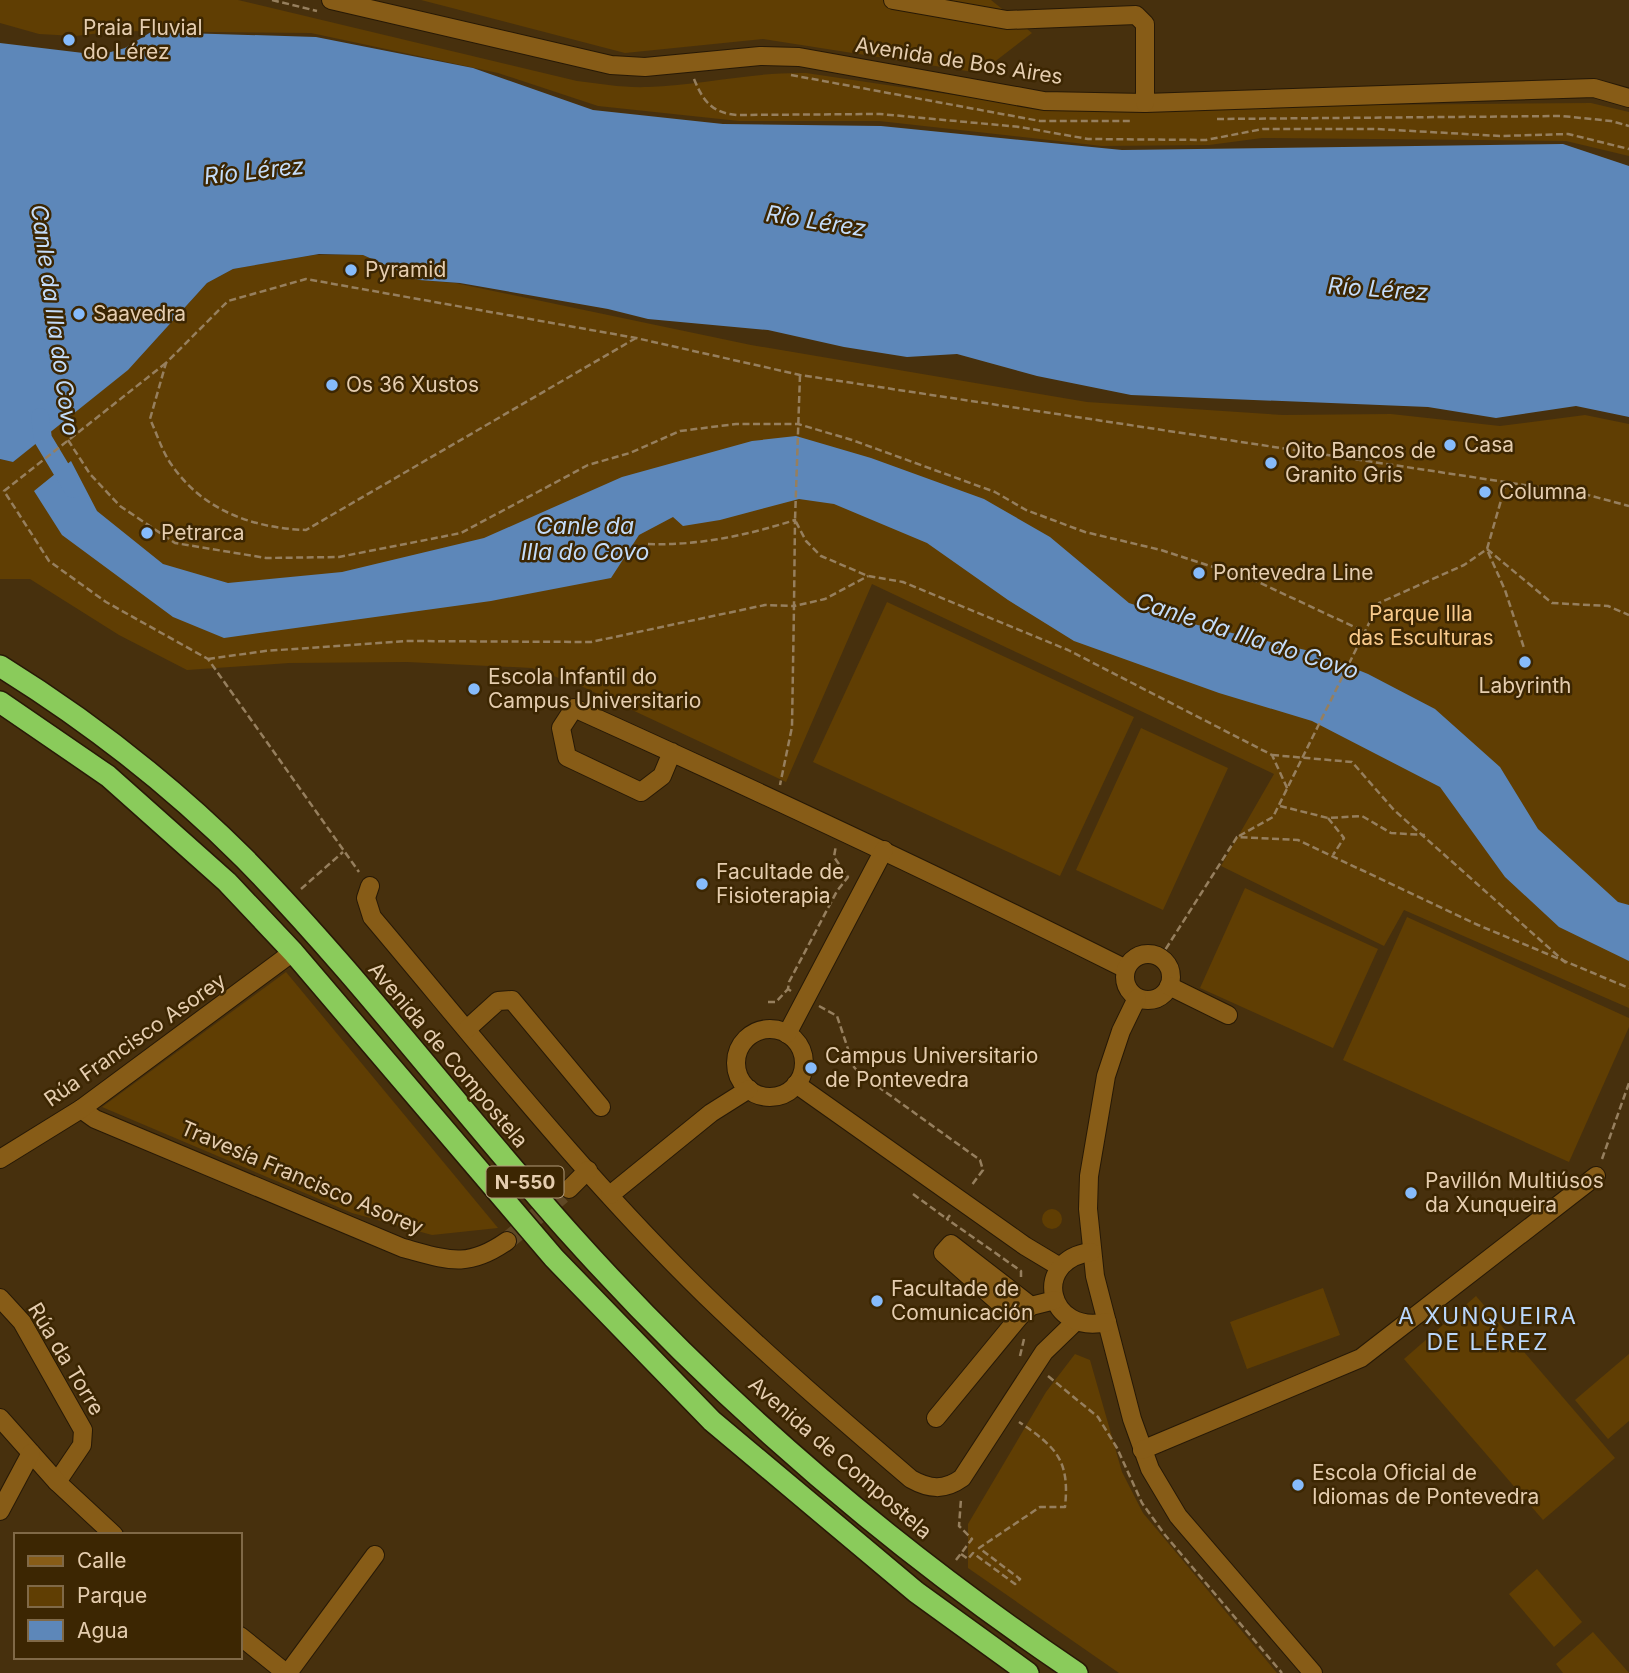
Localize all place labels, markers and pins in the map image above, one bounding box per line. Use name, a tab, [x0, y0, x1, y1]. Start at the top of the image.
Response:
place label: Praia Fluvial do Lérez	[83, 15, 203, 64]
marker: Praia Fluvial do Lérez	[61, 32, 77, 48]
place label: Pyramid	[365, 257, 446, 282]
marker: Pyramid	[343, 262, 359, 278]
place label: Saavedra	[93, 301, 186, 326]
marker: Saavedra	[71, 306, 87, 322]
place label: Os 36 Xustos	[346, 372, 479, 397]
marker: Os 36 Xustos	[324, 377, 340, 393]
place label: Casa	[1464, 432, 1514, 457]
marker: Casa	[1442, 437, 1458, 453]
place label: Oito Bancos de Granito Gris	[1285, 438, 1436, 487]
marker: Oito Bancos de Granito Gris	[1263, 455, 1279, 471]
place label: Columna	[1499, 479, 1587, 504]
marker: Columna	[1477, 484, 1493, 500]
place label: Petrarca	[161, 520, 245, 545]
marker: Petrarca	[139, 525, 155, 541]
place label: Pontevedra Line	[1213, 560, 1374, 585]
marker: Pontevedra Line	[1191, 565, 1207, 581]
marker: Labyrinth	[1517, 654, 1533, 670]
place label: Escola Infantil do Campus Universitario	[488, 664, 701, 713]
place label: Labyrinth	[1479, 673, 1571, 698]
marker: Escola Infantil do Campus Universitario	[466, 681, 482, 697]
place label: Facultade de Fisioterapia	[716, 859, 844, 908]
marker: Facultade de Fisioterapia	[694, 876, 710, 892]
place label: Campus Universitario de Pontevedra	[825, 1043, 1038, 1092]
marker: Campus Universitario de Pontevedra	[803, 1060, 819, 1076]
place label: Pavillón Multiúsos da Xunqueira	[1425, 1168, 1604, 1217]
marker: Pavillón Multiúsos da Xunqueira	[1403, 1185, 1419, 1201]
place label: Facultade de Comunicación	[891, 1276, 1033, 1325]
marker: Facultade de Comunicación	[869, 1293, 885, 1309]
place label: Escola Oficial de Idiomas de Pontevedra	[1312, 1460, 1539, 1509]
marker: Escola Oficial de Idiomas de Pontevedra	[1290, 1477, 1306, 1493]

